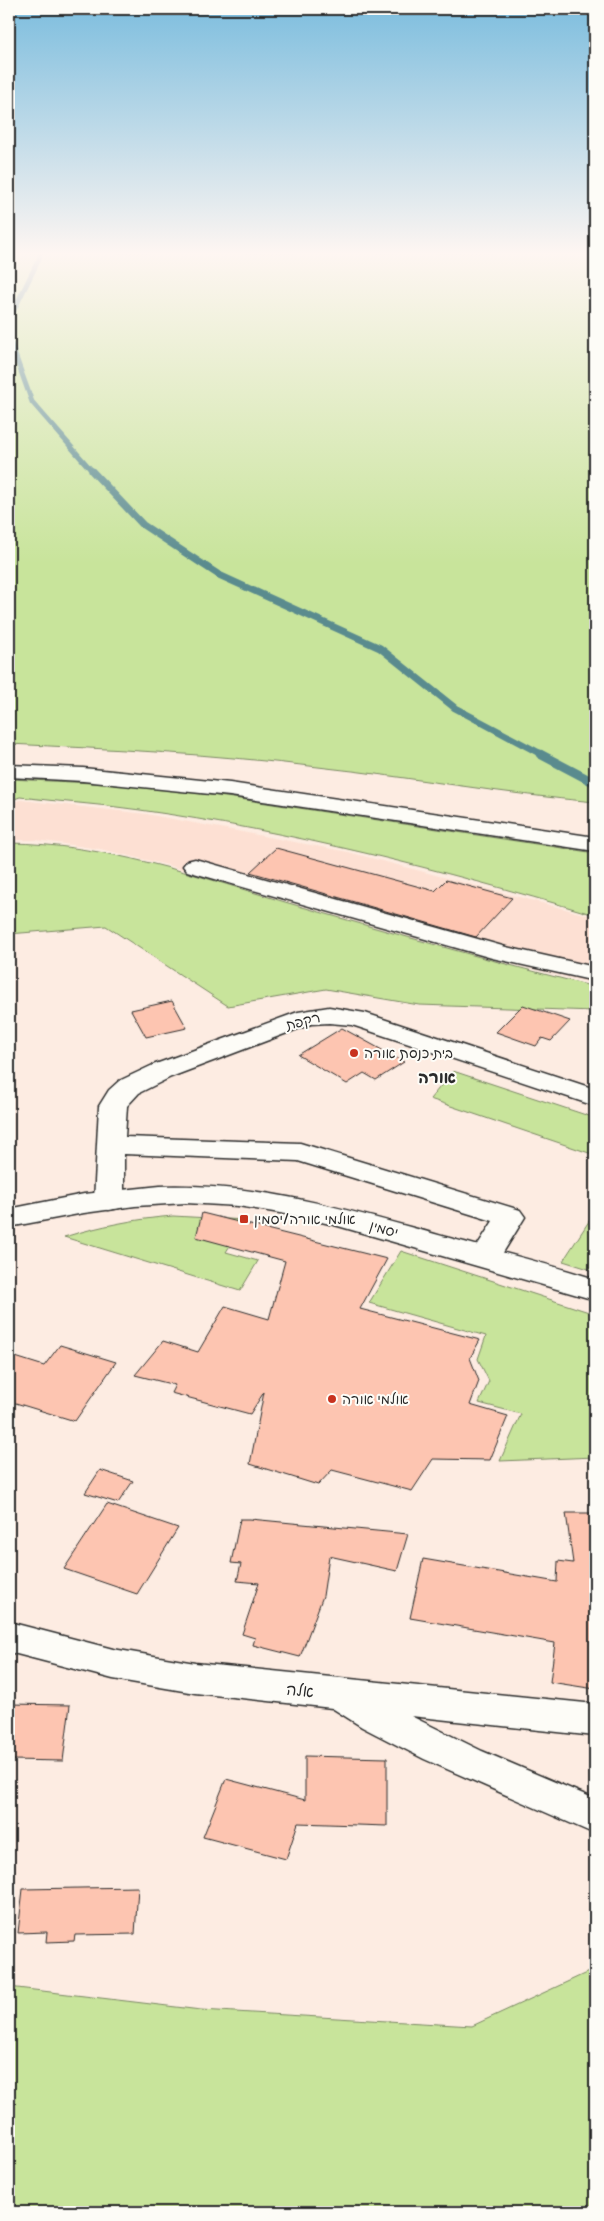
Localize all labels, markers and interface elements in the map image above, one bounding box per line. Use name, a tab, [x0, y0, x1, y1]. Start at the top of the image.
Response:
street label: רקפת	[283, 1009, 322, 1034]
place label: בית כנסת אורה	[364, 1045, 453, 1062]
marker: בית כנסת אורה	[348, 1047, 360, 1059]
district label: אורה	[418, 1069, 456, 1088]
place label: אולמי אורה/יסמין	[254, 1211, 356, 1228]
marker: אולמי אורה/יסמין	[238, 1213, 250, 1225]
street label: יסמין	[368, 1217, 400, 1242]
place label: אולמי אורה	[342, 1391, 408, 1408]
marker: אולמי אורה	[326, 1393, 338, 1405]
street label: אלה	[285, 1681, 315, 1702]

